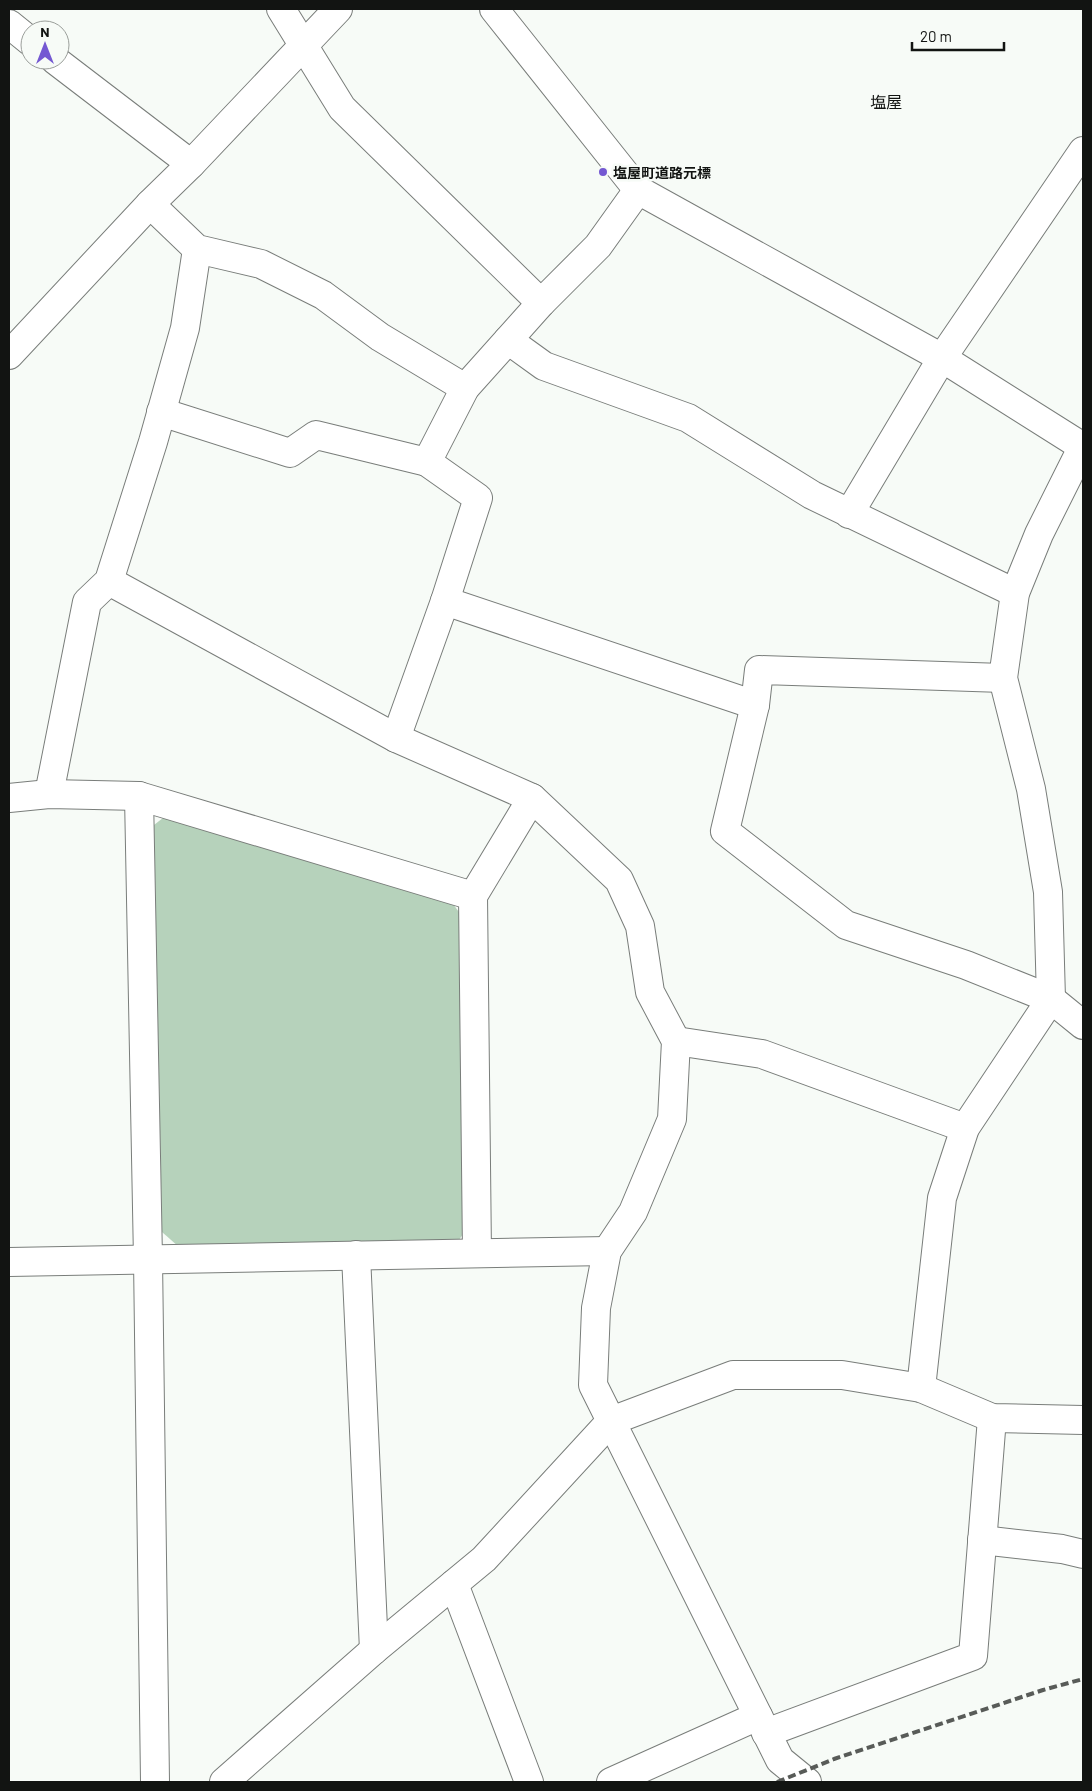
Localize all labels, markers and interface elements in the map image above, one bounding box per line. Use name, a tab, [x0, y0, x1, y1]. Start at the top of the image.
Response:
north arrow	[20, 20, 70, 70]
scale bar	[912, 20, 1004, 52]
text: N	[40, 23, 50, 40]
text: 20 m	[920, 27, 952, 45]
district label: 塩屋	[870, 92, 902, 111]
place label: 塩屋町道路元標	[613, 164, 711, 181]
marker: 塩屋町道路元標	[597, 166, 609, 178]

